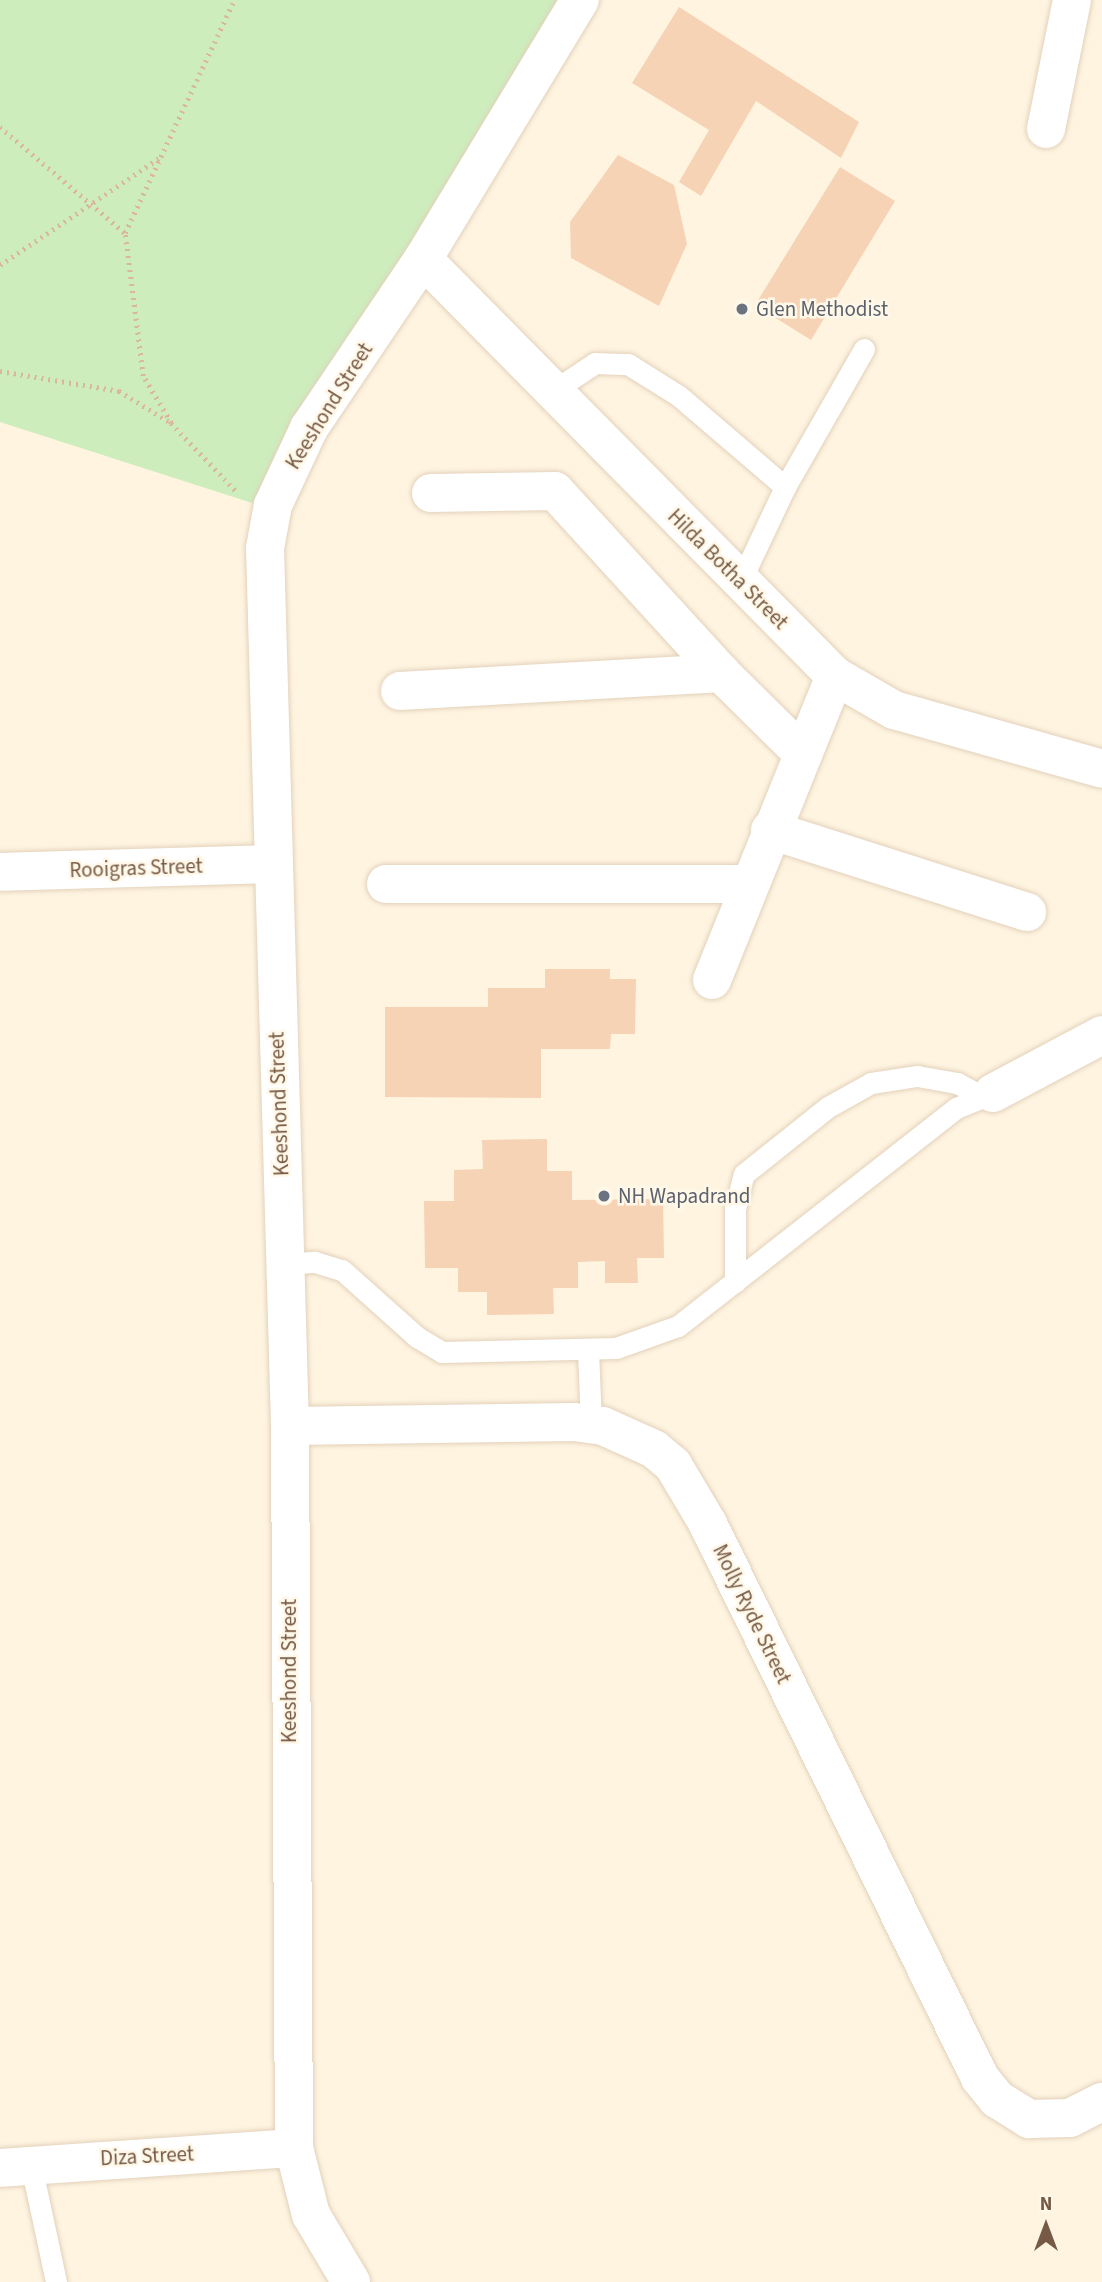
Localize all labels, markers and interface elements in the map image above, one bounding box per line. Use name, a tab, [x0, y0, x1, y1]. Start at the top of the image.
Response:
place label: Glen Methodist	[756, 296, 888, 322]
marker: Glen Methodist	[734, 301, 750, 317]
street label: Keeshond Street	[280, 338, 378, 474]
street label: Hilda Botha Street	[663, 504, 793, 634]
street label: Rooigras Street	[69, 853, 203, 883]
street label: Keeshond Street	[264, 1031, 294, 1177]
place label: NH Wapadrand	[618, 1183, 750, 1209]
marker: NH Wapadrand	[596, 1188, 612, 1204]
street label: Molly Ryde Street	[707, 1540, 797, 1688]
street label: Keeshond Street	[276, 1599, 302, 1743]
street label: Diza Street	[99, 2141, 195, 2171]
north arrow	[1011, 2191, 1081, 2261]
text: N	[1040, 2191, 1052, 2218]

